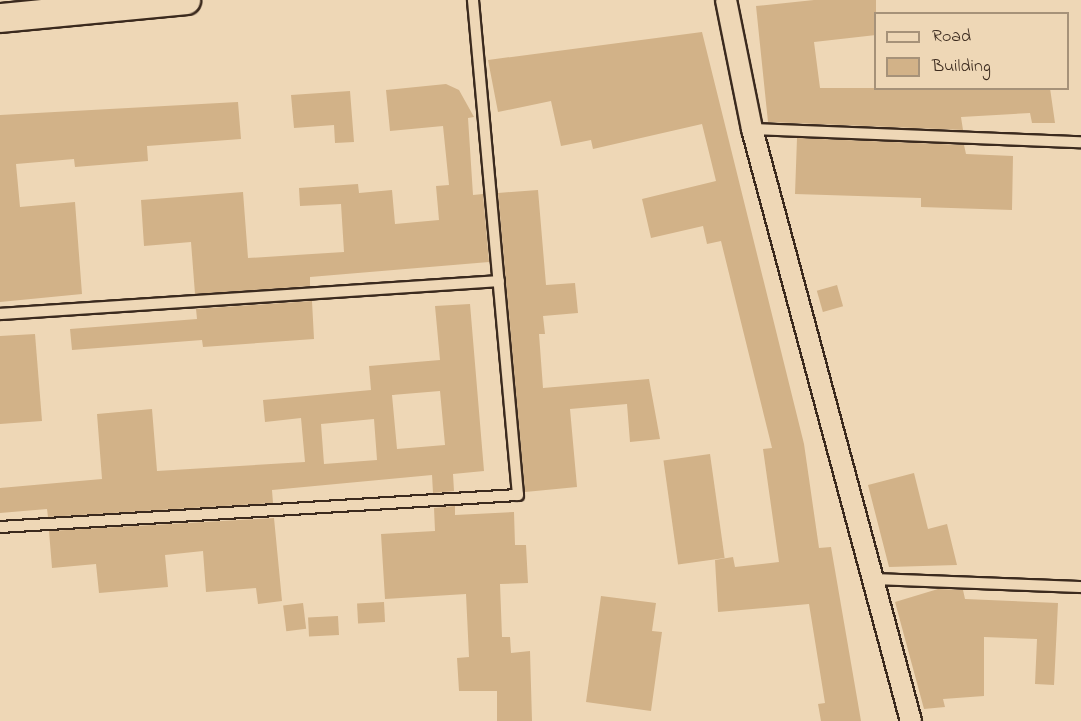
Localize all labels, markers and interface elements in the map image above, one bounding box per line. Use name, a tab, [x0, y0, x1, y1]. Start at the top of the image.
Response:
legend	[874, 12, 1069, 90]
text: Road	[932, 24, 971, 50]
text: Building	[932, 54, 991, 80]

